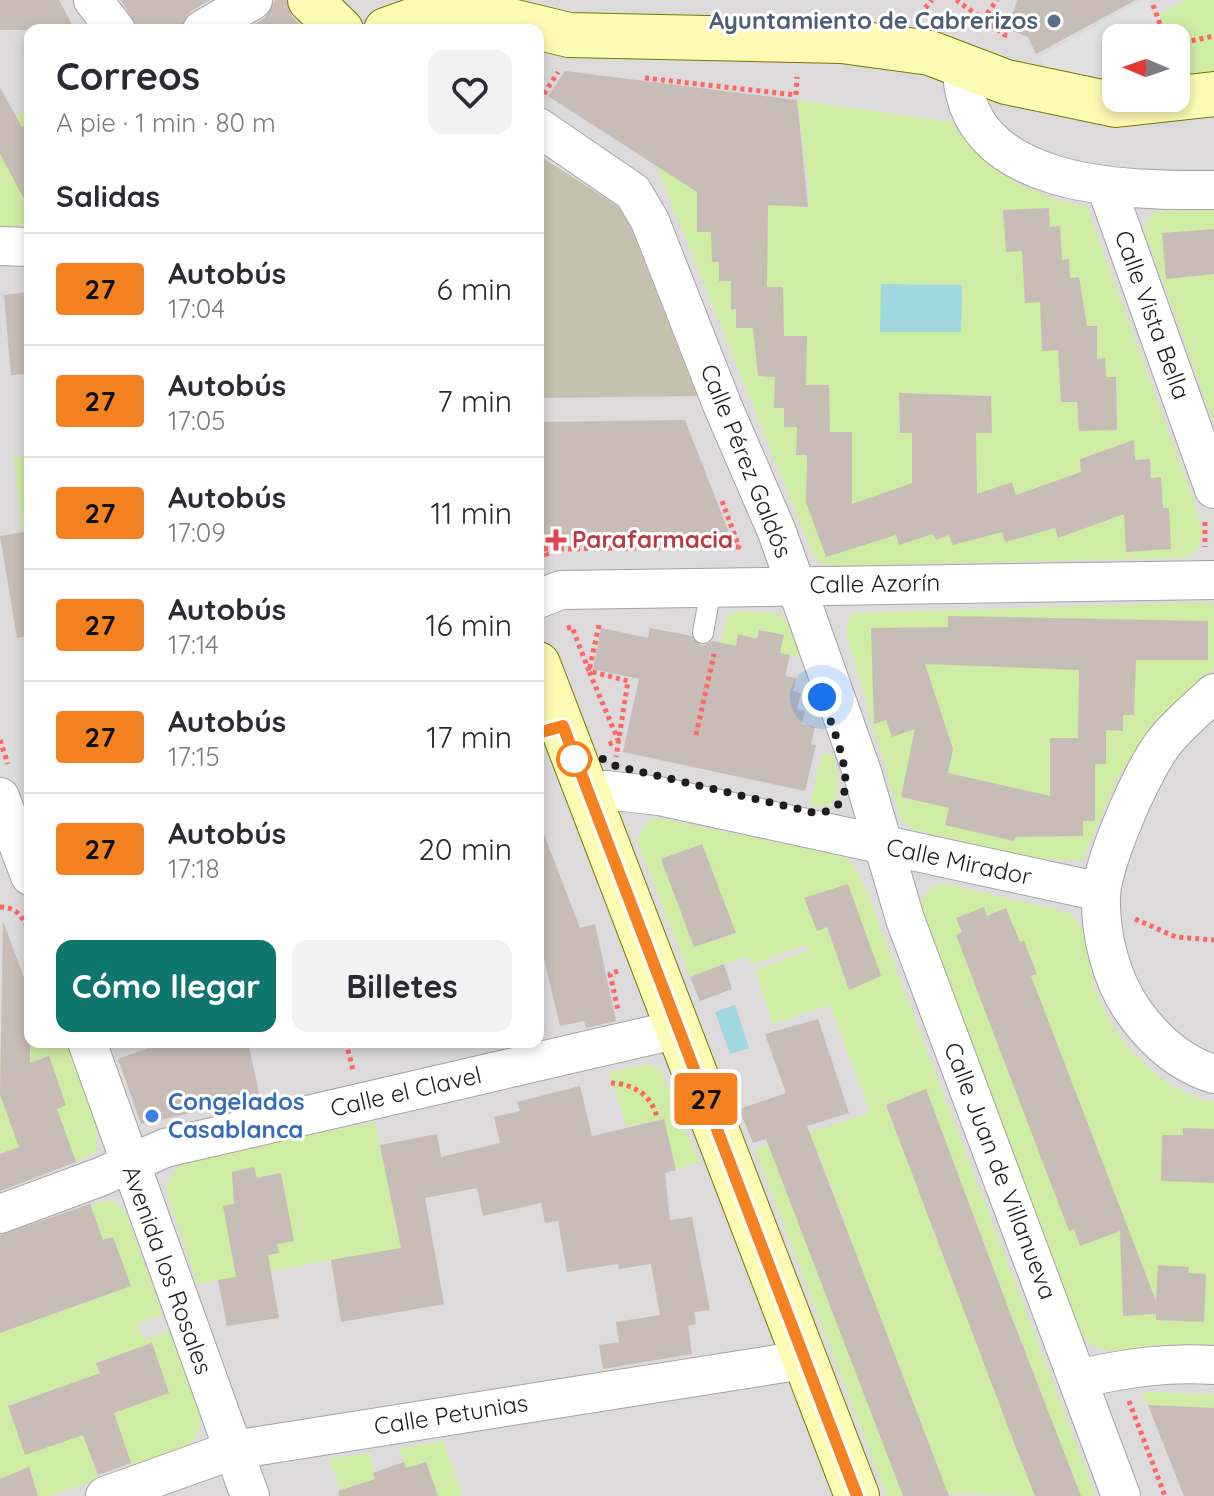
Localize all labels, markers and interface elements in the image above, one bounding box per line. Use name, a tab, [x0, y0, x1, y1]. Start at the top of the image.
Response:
place label: Ayuntamiento de Cabrerizos	[709, 5, 1038, 35]
marker: Ayuntamiento de Cabrerizos	[1045, 12, 1063, 30]
north arrow	[1102, 24, 1190, 112]
map controls	[1102, 24, 1190, 112]
button: heart	[428, 50, 512, 134]
text: Correos	[56, 52, 200, 100]
text: A pie · 1 min · 80 m	[56, 106, 276, 139]
text: Salidas	[56, 177, 160, 215]
street label: Calle Vista Bella	[1108, 226, 1197, 403]
text: Autobús	[168, 254, 286, 292]
text: 6 min	[437, 270, 512, 308]
text: 27	[84, 271, 116, 306]
text: 17:04	[168, 292, 225, 325]
street label: Calle Pérez Galdós	[694, 359, 799, 562]
text: Autobús	[168, 366, 286, 404]
text: 7 min	[437, 382, 512, 420]
text: 27	[84, 383, 116, 418]
text: 17:05	[168, 404, 225, 437]
text: Autobús	[168, 478, 286, 516]
text: 11 min	[430, 494, 512, 532]
text: 27	[84, 495, 116, 530]
text: 17:09	[168, 516, 226, 549]
place label: Parafarmacia	[572, 524, 733, 554]
marker: Parafarmacia	[547, 531, 565, 549]
street label: Calle Azorín	[809, 567, 941, 599]
text: Autobús	[168, 590, 286, 628]
text: 16 min	[425, 606, 512, 644]
text: 27	[84, 607, 116, 642]
text: 17:14	[168, 628, 219, 661]
your location	[802, 677, 842, 717]
text: Autobús	[168, 702, 286, 740]
text: 17 min	[426, 718, 512, 756]
text: 27	[84, 719, 116, 754]
text: 17:15	[168, 740, 220, 773]
unlabelled marker	[557, 742, 591, 776]
text: Autobús	[168, 814, 286, 852]
text: 20 min	[418, 830, 512, 868]
text: 27	[84, 831, 116, 866]
street label: Calle Mirador	[884, 831, 1035, 891]
text: 17:18	[168, 852, 219, 885]
button: Cómo llegar	[56, 940, 276, 1032]
button: Billetes	[292, 940, 512, 1032]
street label: Calle Juan de Villanueva	[938, 1038, 1064, 1303]
street label: Calle el Clavel	[327, 1059, 484, 1123]
line badge: 27	[670, 1073, 742, 1125]
text: 27	[690, 1081, 722, 1116]
place label: Congelados Casablanca	[168, 1086, 305, 1144]
marker: Congelados Casablanca	[143, 1107, 161, 1125]
street label: Avenida los Rosales	[116, 1161, 220, 1378]
street label: Calle Petunias	[372, 1387, 530, 1441]

